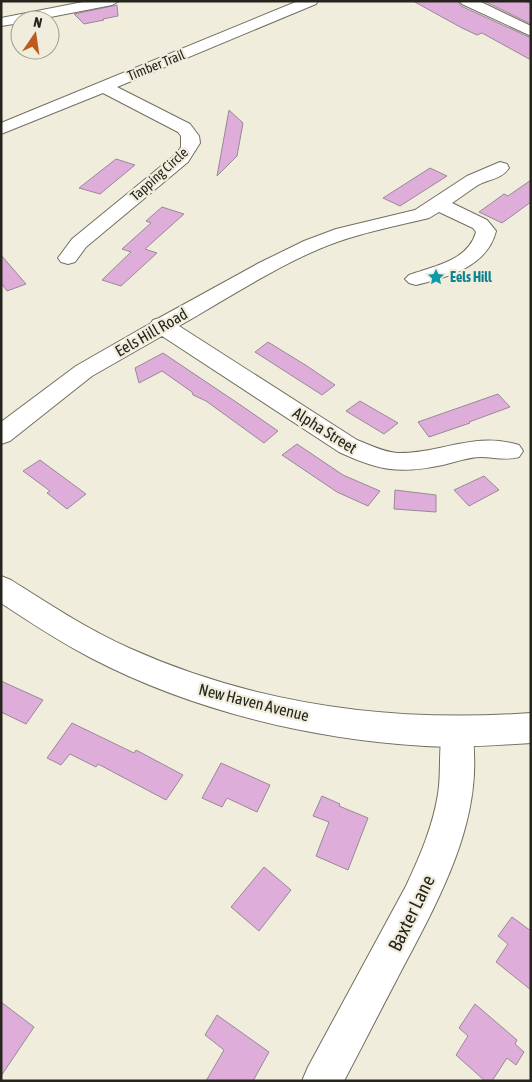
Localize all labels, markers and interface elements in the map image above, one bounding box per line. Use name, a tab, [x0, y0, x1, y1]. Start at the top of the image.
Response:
north arrow	[10, 10, 60, 60]
text: N	[32, 14, 44, 31]
street label: Timber Trail	[125, 46, 187, 84]
street label: Tapping Circle	[127, 144, 191, 204]
place icon: Eels Hill	[426, 267, 446, 287]
place label: Eels Hill	[450, 269, 492, 285]
street label: Eels Hill Road	[112, 304, 190, 360]
street label: Alpha Street	[289, 403, 361, 458]
street label: New Haven Avenue	[197, 680, 311, 724]
street label: Baxter Lane	[383, 871, 439, 955]

